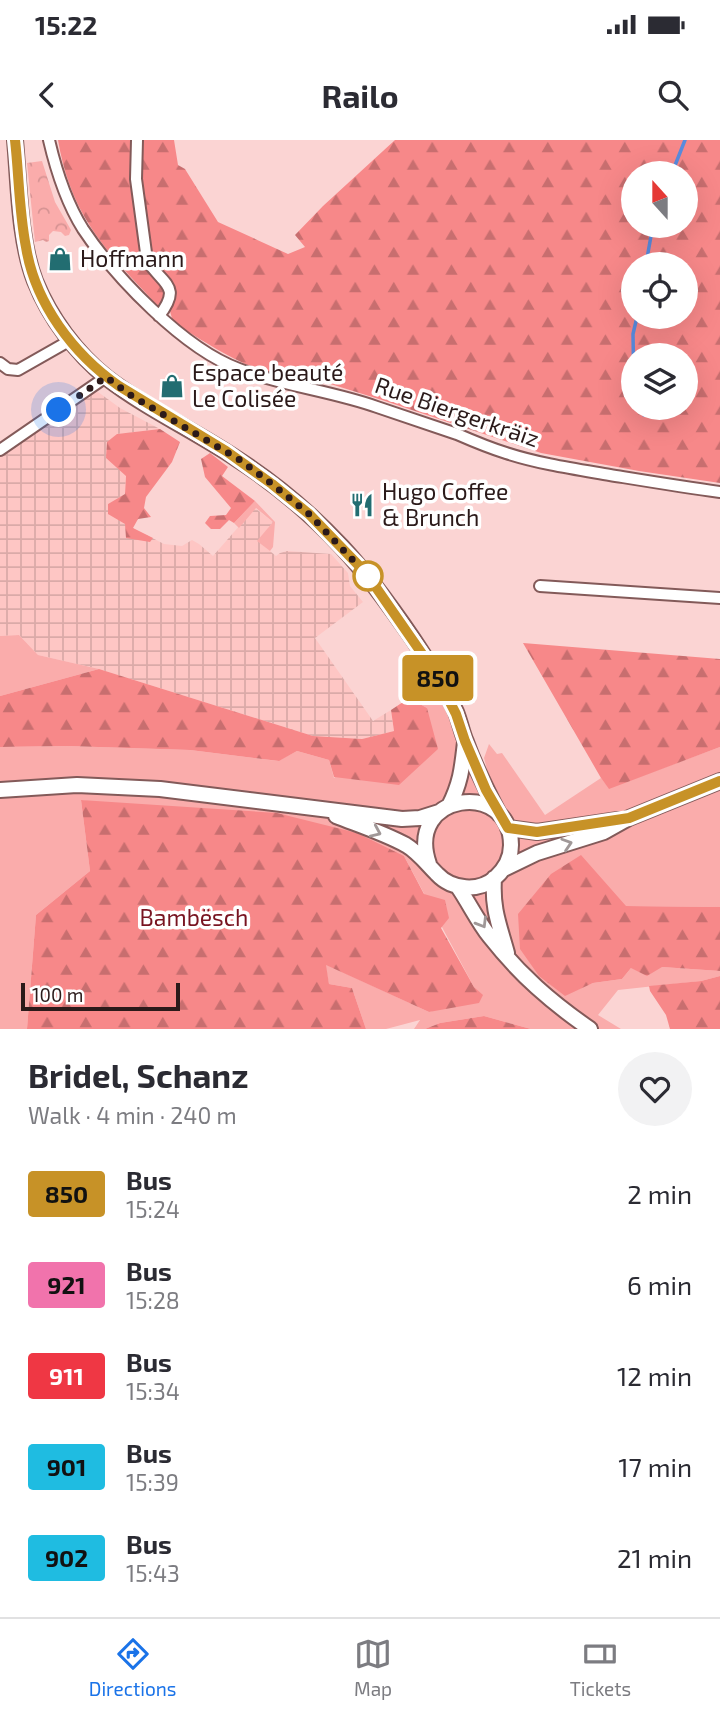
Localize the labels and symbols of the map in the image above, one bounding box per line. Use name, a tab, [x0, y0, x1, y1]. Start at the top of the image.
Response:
north arrow	[621, 161, 698, 238]
place label: Hoffmann	[80, 244, 184, 272]
shop icon: Hoffmann	[46, 245, 74, 273]
place label: Espace beauté Le Colisée	[192, 358, 343, 412]
street label: Rue Biergerkräiz	[372, 370, 543, 452]
shop icon: Espace beauté Le Colisée	[158, 372, 186, 400]
your location	[41, 392, 76, 427]
place label: Hugo Coffee & Brunch	[382, 477, 508, 531]
restaurant icon: Hugo Coffee & Brunch	[348, 491, 376, 519]
unlabelled marker	[353, 561, 383, 591]
line badge: 850	[398, 655, 478, 701]
one-way arrow	[369, 824, 382, 838]
one-way arrow	[560, 837, 572, 852]
park label: Bambësch	[140, 903, 248, 931]
one-way arrow	[473, 916, 486, 929]
scale bar	[21, 980, 180, 1012]

